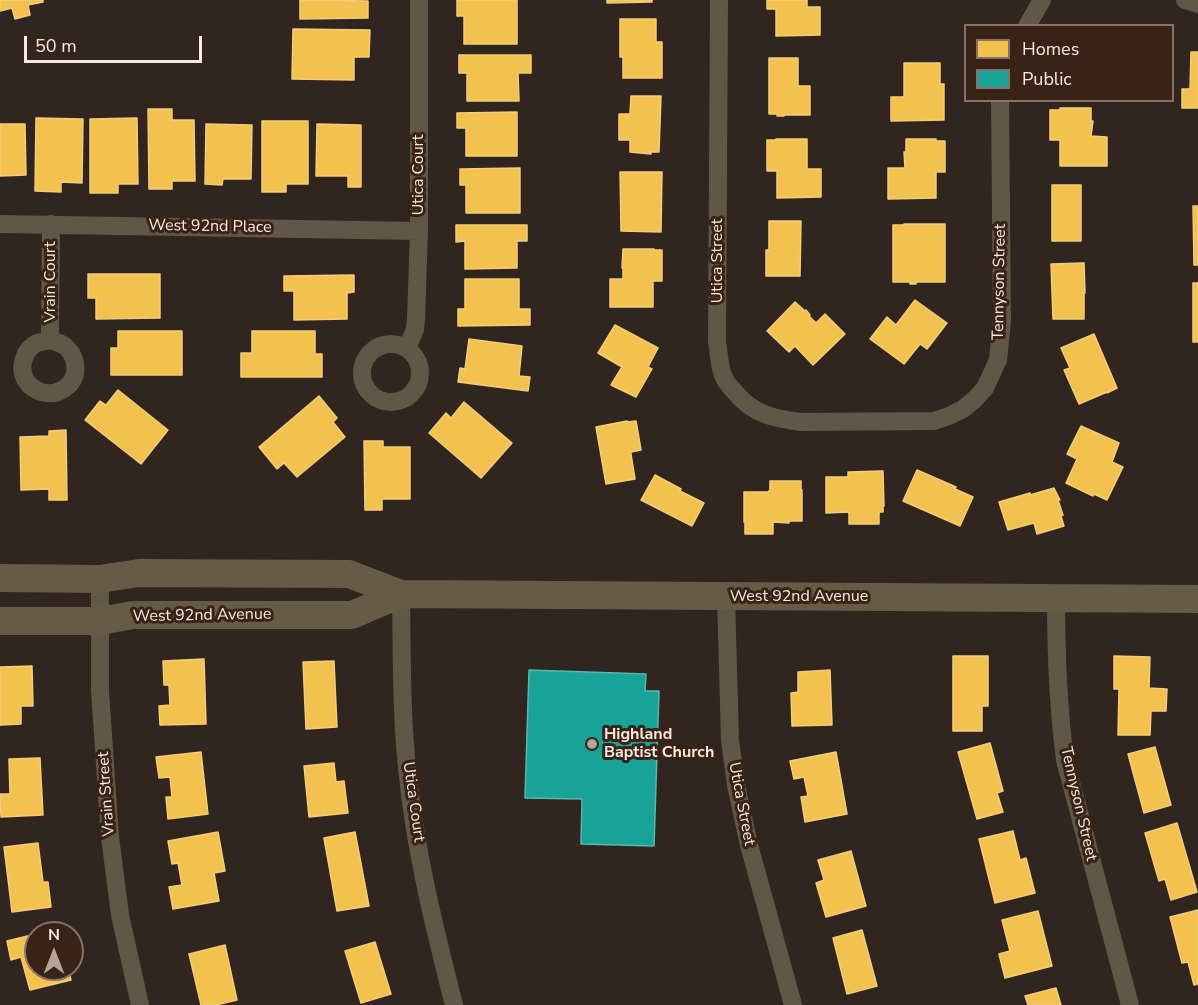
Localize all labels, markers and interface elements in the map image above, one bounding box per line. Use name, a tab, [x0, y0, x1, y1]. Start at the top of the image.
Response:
scale bar	[27, 24, 206, 62]
legend	[964, 24, 1174, 102]
text: 50 m	[35, 34, 77, 58]
text: Homes	[1022, 37, 1079, 61]
text: Public	[1022, 67, 1072, 91]
street label: Utica Court	[409, 135, 429, 215]
street label: West 92nd Place	[148, 216, 272, 238]
street label: Utica Street	[708, 219, 728, 303]
street label: Tennyson Street	[989, 224, 1011, 340]
street label: Vrain Court	[41, 242, 61, 322]
street label: West 92nd Avenue	[730, 587, 868, 607]
street label: West 92nd Avenue	[132, 605, 272, 627]
place label: Highland Baptist Church	[604, 725, 714, 763]
marker: Highland Baptist Church	[585, 737, 599, 751]
street label: Tennyson Street	[1056, 745, 1100, 863]
street label: Vrain Street	[94, 751, 120, 837]
street label: Utica Court	[398, 761, 428, 843]
street label: Utica Street	[724, 761, 758, 847]
north arrow	[24, 921, 84, 981]
text: N	[48, 924, 60, 946]

